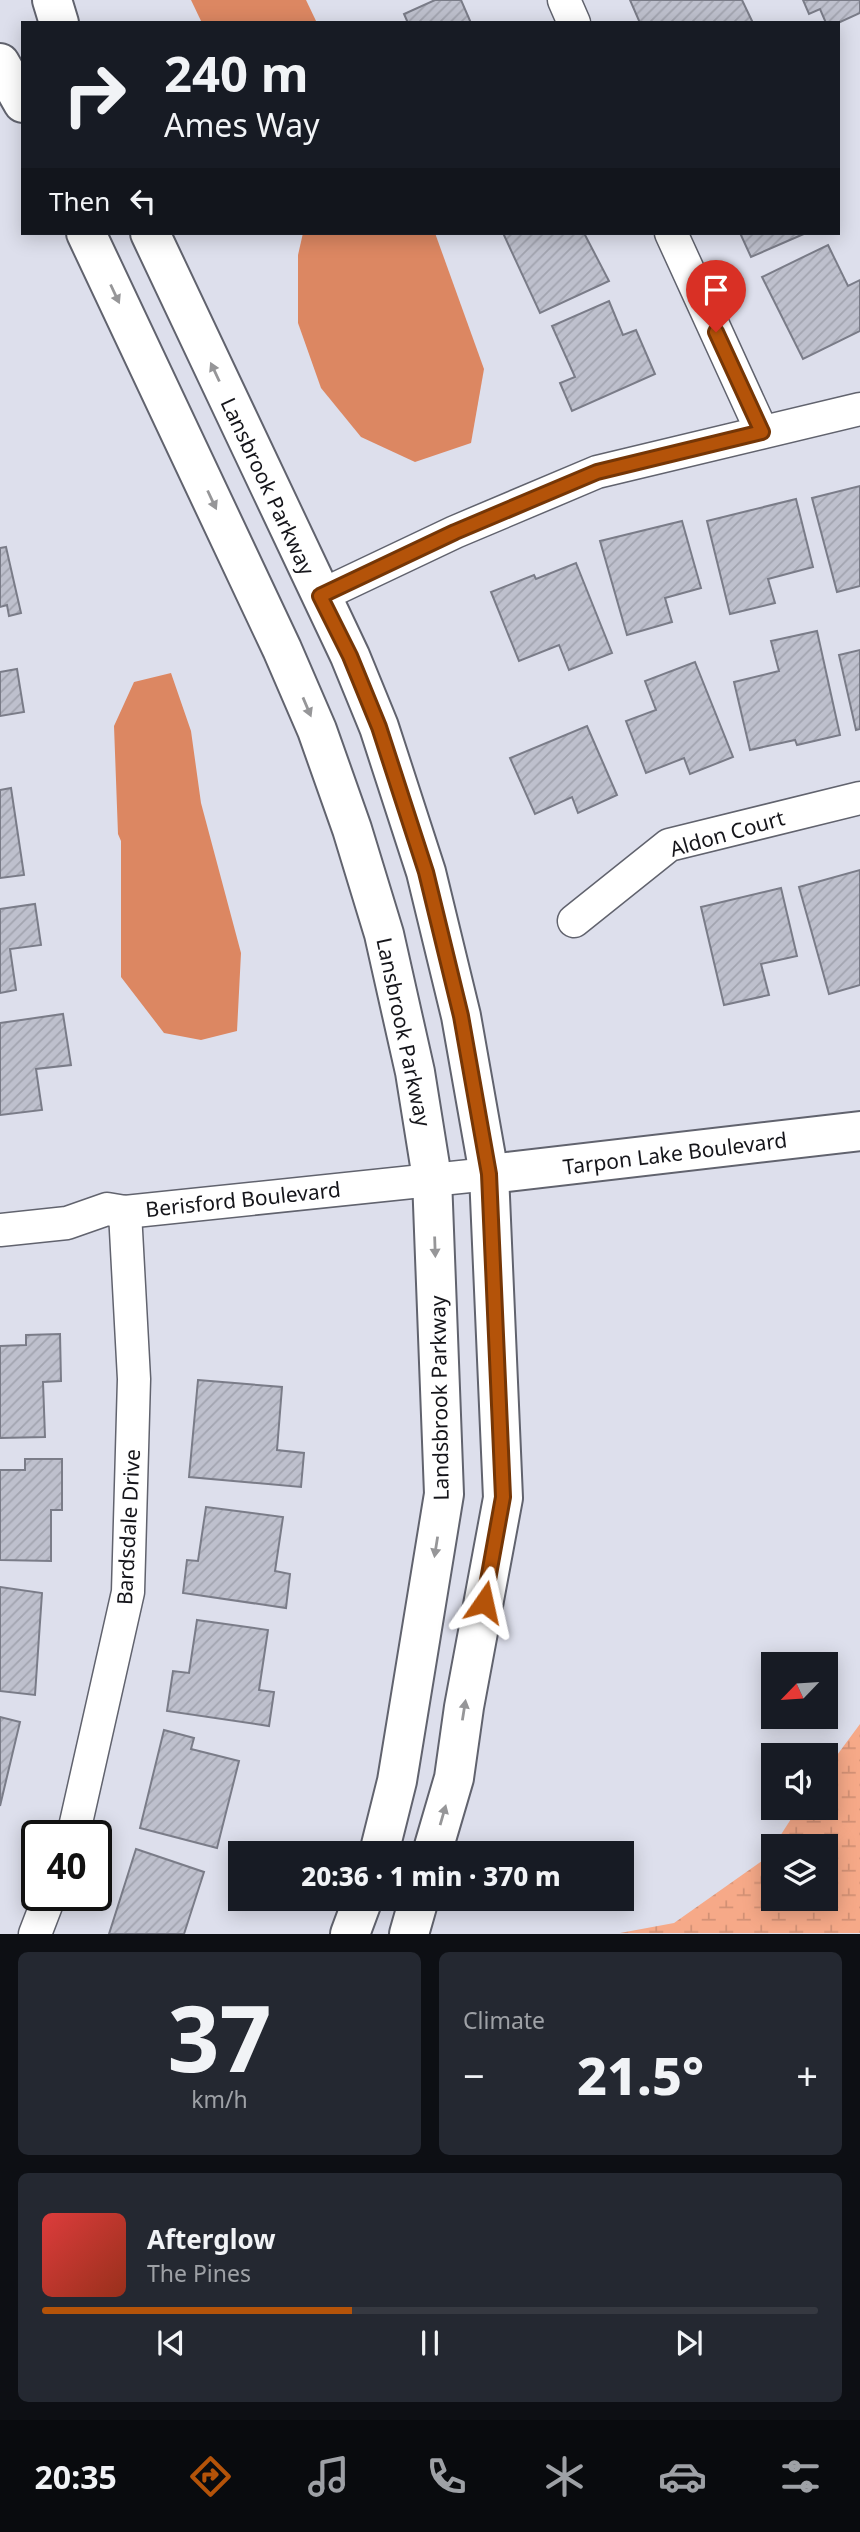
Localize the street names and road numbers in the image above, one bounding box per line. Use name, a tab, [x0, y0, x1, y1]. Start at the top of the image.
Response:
street label: Lansbrook Parkway	[215, 393, 321, 579]
street label: Aldon Court	[666, 803, 788, 863]
street label: Lansbrook Parkway	[370, 935, 438, 1129]
street label: Tarpon Lake Boulevard	[561, 1125, 789, 1181]
street label: Berisford Boulevard	[144, 1175, 342, 1223]
street label: Landsbrook Parkway	[423, 1295, 455, 1501]
street label: Bardsdale Drive	[110, 1448, 146, 1606]

